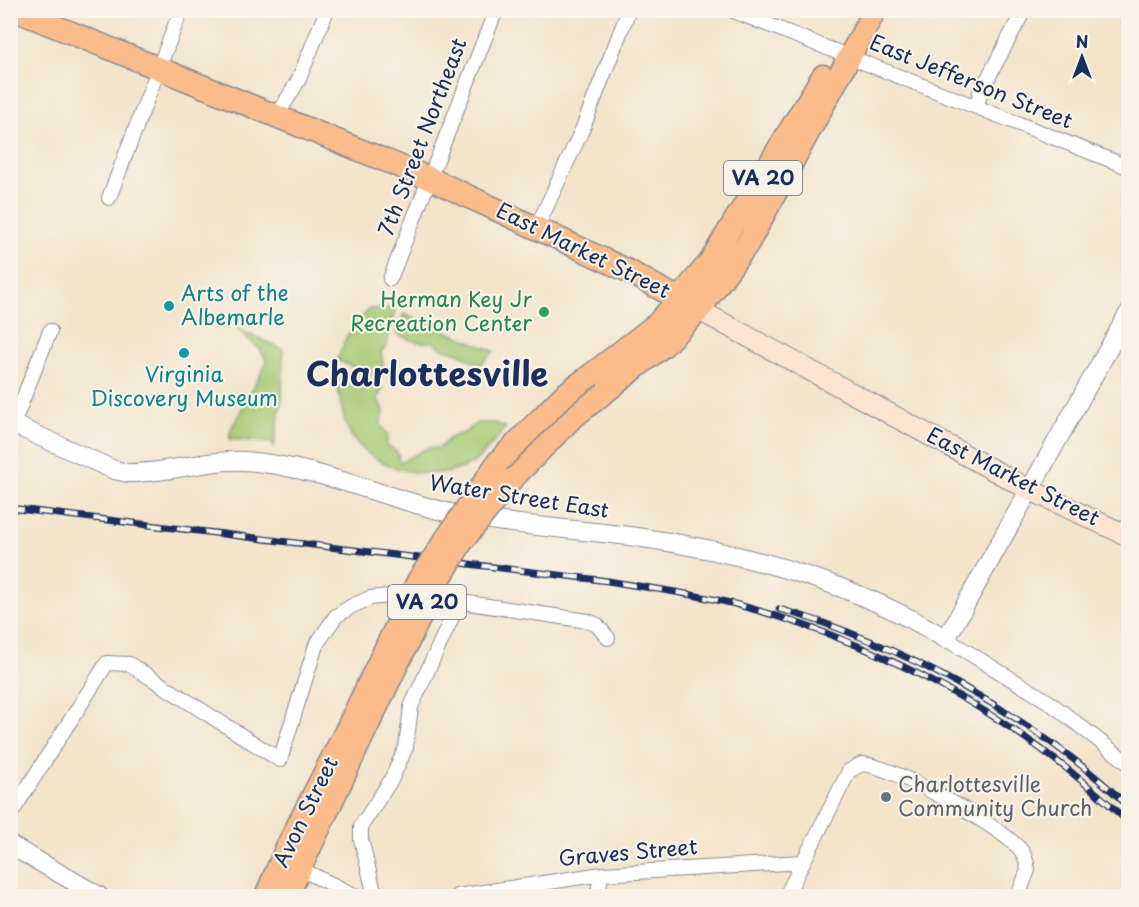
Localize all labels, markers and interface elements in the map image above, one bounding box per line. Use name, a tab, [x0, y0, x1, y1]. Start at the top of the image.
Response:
street label: East Jefferson Street	[865, 25, 1078, 136]
north arrow	[1052, 27, 1112, 87]
text: N	[1076, 29, 1088, 53]
street label: 7th Street Northeast	[369, 33, 474, 240]
road number: VA 20	[724, 161, 802, 195]
street label: East Market Street	[491, 193, 676, 305]
place label: Arts of the Albemarle	[181, 276, 289, 332]
place label: Herman Key Jr Recreation Center	[350, 282, 533, 338]
marker: Arts of the Albemarle	[162, 299, 176, 313]
marker: Herman Key Jr Recreation Center	[537, 305, 551, 319]
marker: Virginia Discovery Museum	[177, 346, 191, 360]
district label: Charlottesville	[306, 347, 548, 397]
place label: Virginia Discovery Museum	[90, 357, 278, 413]
street label: East Market Street	[922, 418, 1106, 533]
street label: Water Street East	[427, 465, 611, 525]
road number: VA 20	[388, 585, 466, 619]
street label: Avon Street	[264, 750, 345, 872]
place label: Charlottesville Community Church	[898, 767, 1092, 823]
marker: Charlottesville Community Church	[879, 790, 893, 804]
street label: Graves Street	[557, 829, 699, 873]

